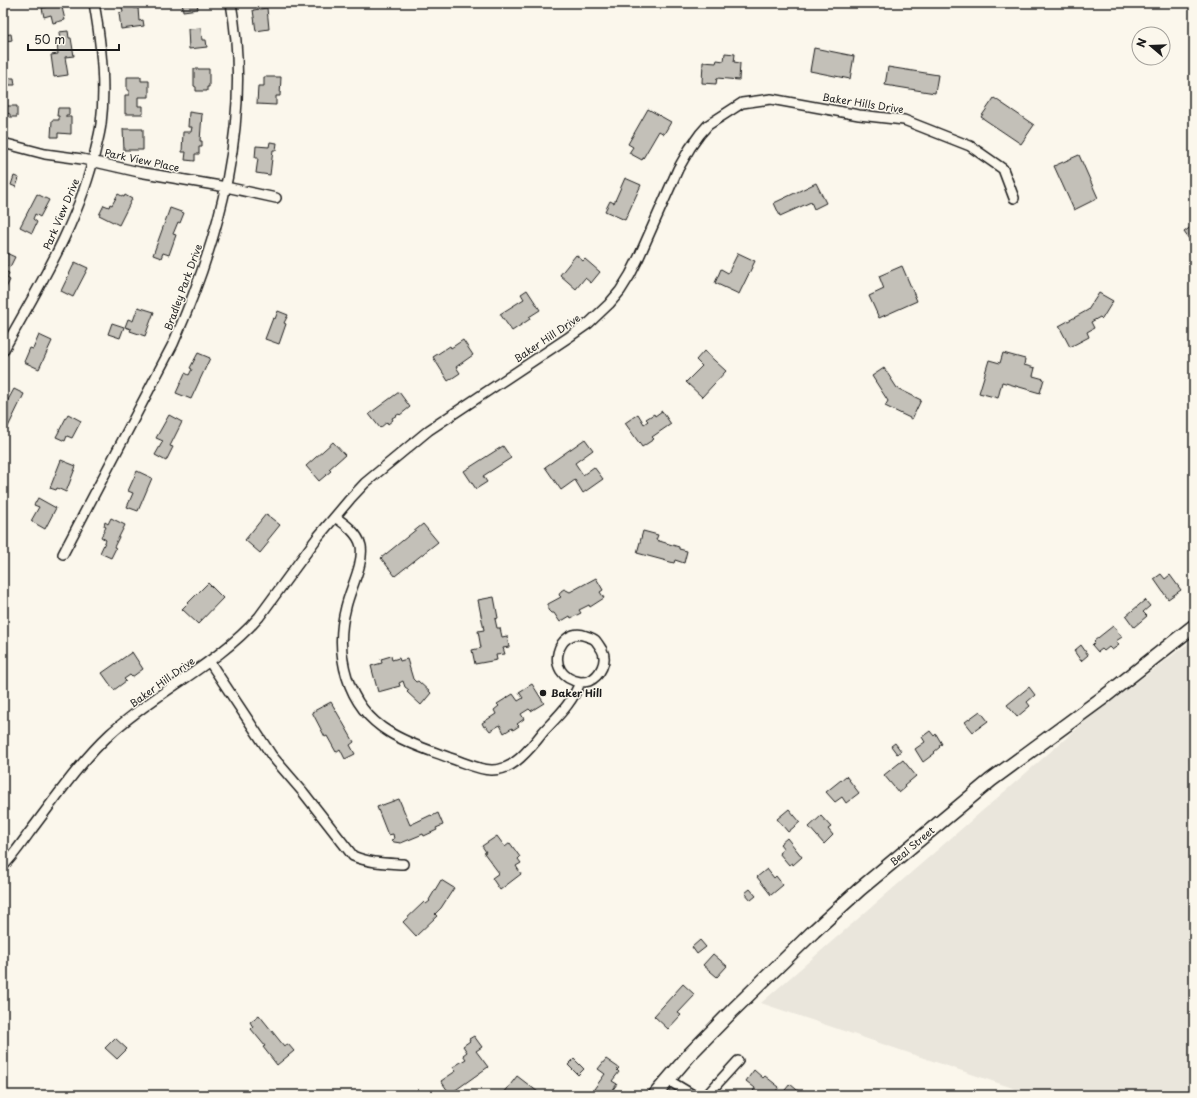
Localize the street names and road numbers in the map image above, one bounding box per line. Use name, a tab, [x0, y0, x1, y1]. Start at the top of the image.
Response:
street label: Baker Hills Drive	[821, 89, 905, 116]
street label: Park View Place	[103, 144, 181, 175]
street label: Park View Drive	[39, 176, 82, 252]
street label: Bradley Park Drive	[160, 241, 205, 332]
street label: Baker Hill Drive	[510, 309, 583, 365]
street label: Baker Hill Drive	[126, 652, 198, 710]
street label: Beal Street	[886, 822, 937, 869]

